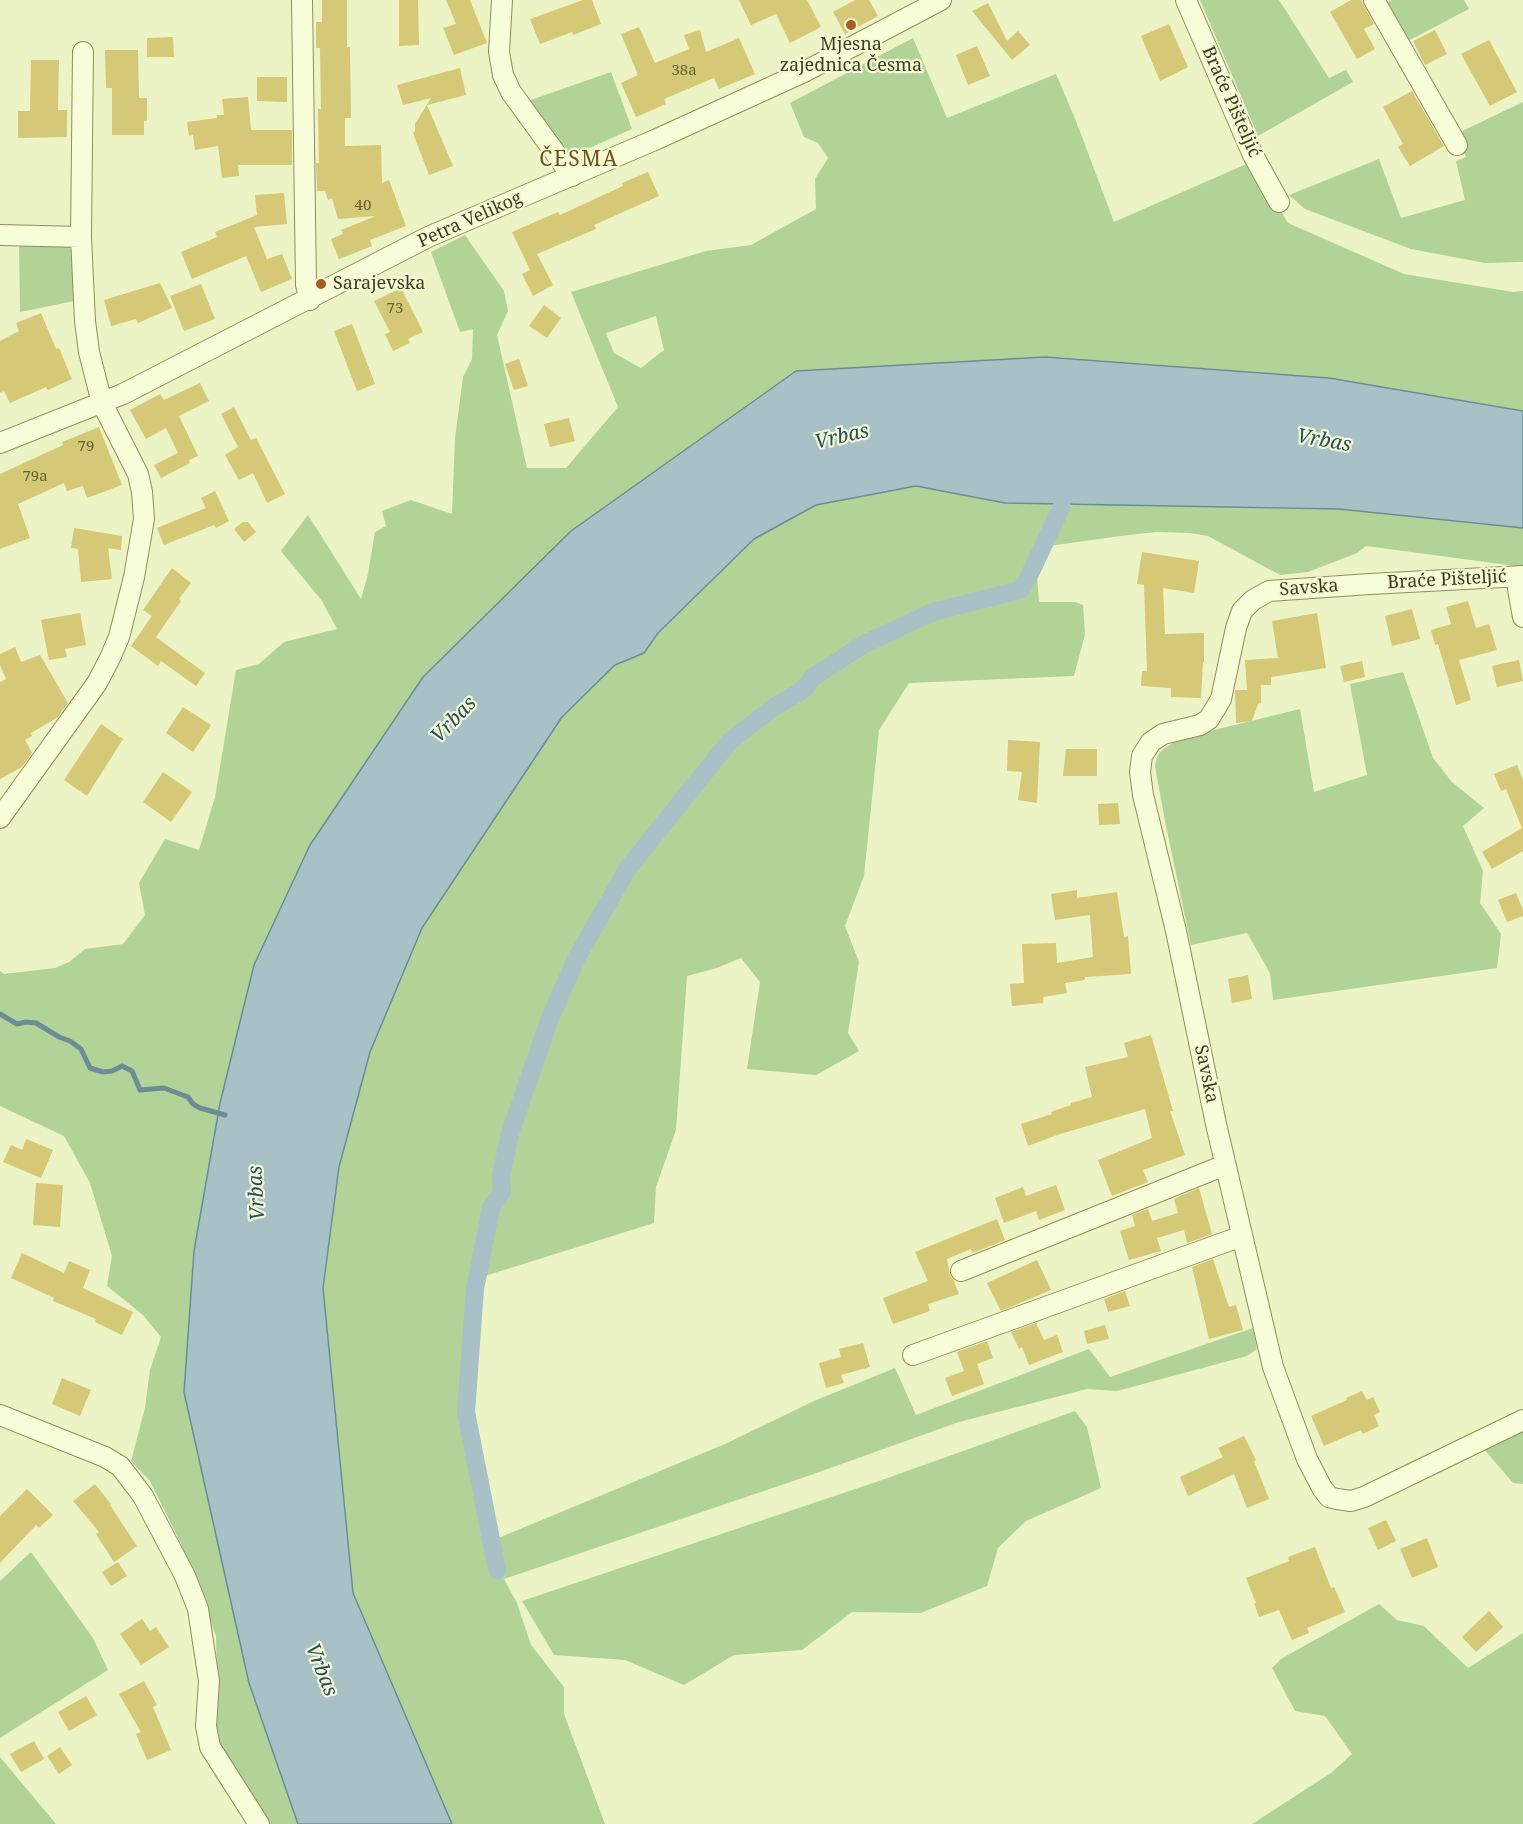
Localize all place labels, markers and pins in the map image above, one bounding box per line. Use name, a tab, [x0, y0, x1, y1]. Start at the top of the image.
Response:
marker: Mjesna zajednica Česma	[844, 18, 858, 32]
place label: Mjesna zajednica Česma	[780, 34, 922, 76]
place label: Sarajevska	[333, 273, 425, 295]
marker: Sarajevska	[314, 277, 328, 291]

